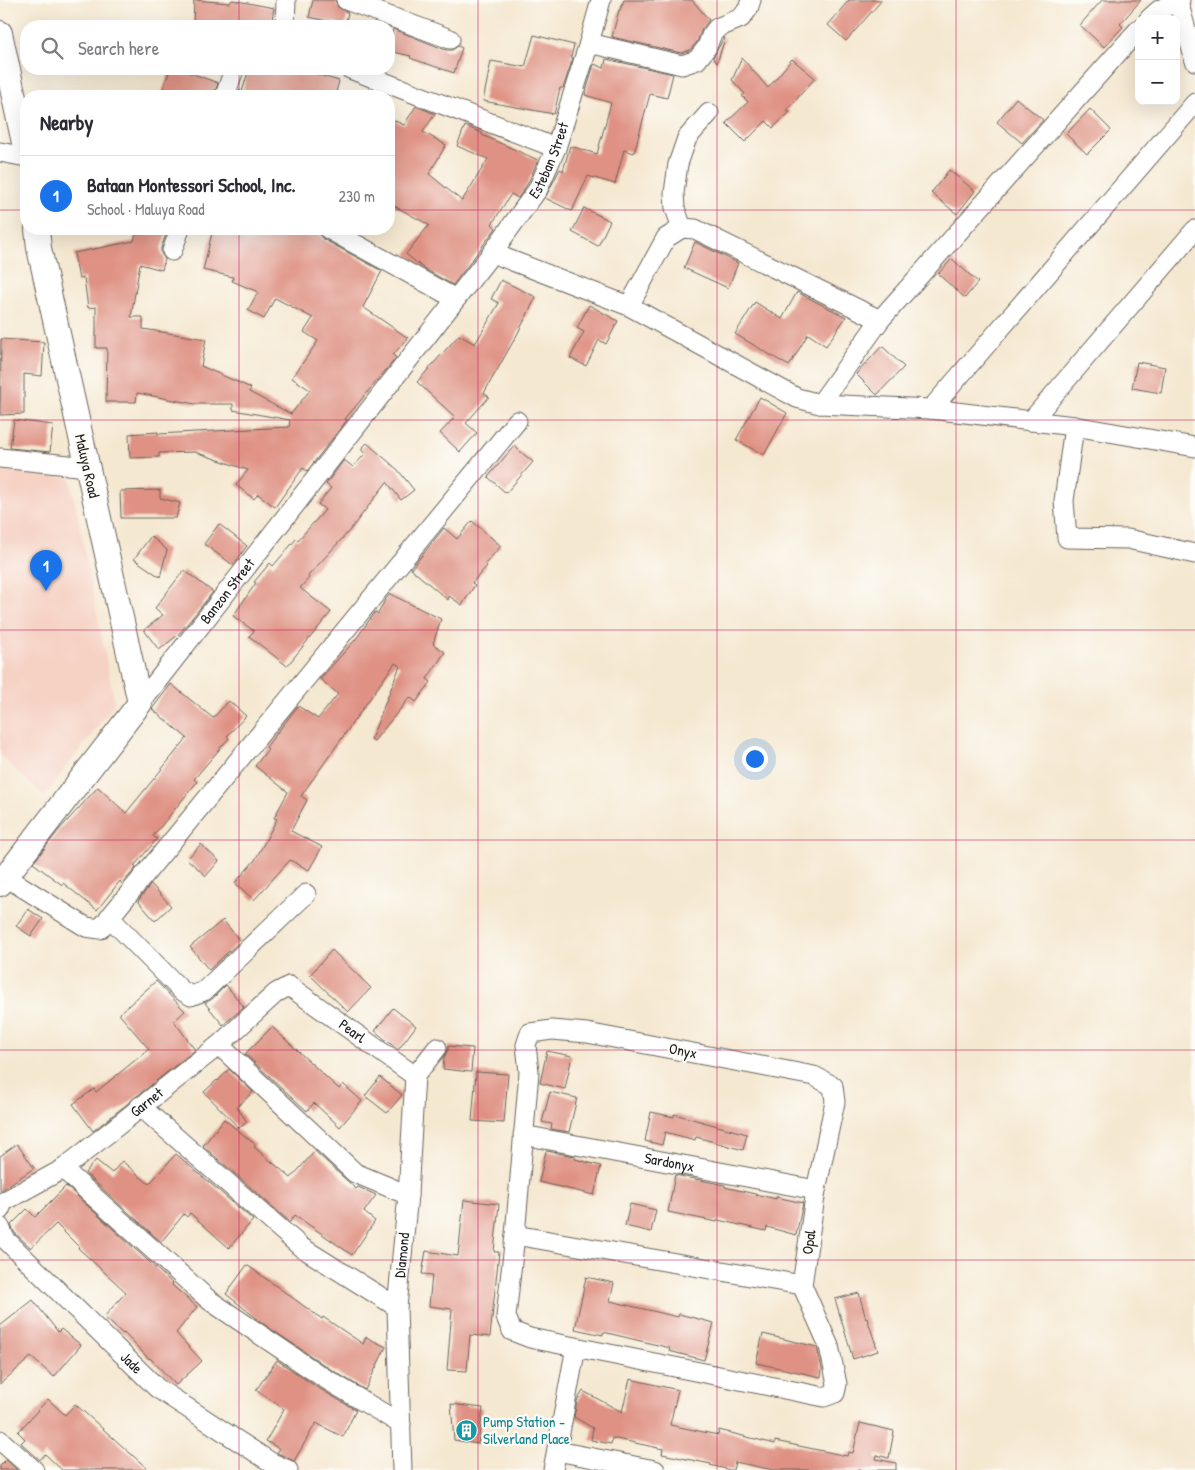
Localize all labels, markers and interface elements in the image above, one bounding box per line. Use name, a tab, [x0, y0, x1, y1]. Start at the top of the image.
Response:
map controls	[1135, 15, 1180, 105]
button: +	[1135, 15, 1180, 60]
search box	[20, 20, 395, 75]
icon: search	[38, 34, 66, 62]
text: Search here	[78, 35, 159, 61]
button: −	[1135, 60, 1180, 105]
text: Nearby	[40, 108, 93, 137]
street label: Esteban Street	[523, 119, 574, 203]
text: Bataan Montessori School, Inc.	[87, 172, 296, 198]
text: 1	[53, 185, 59, 207]
text: 230 m	[339, 185, 375, 207]
text: School · Maluya Road	[87, 198, 204, 220]
street label: Maluya Road	[70, 432, 105, 500]
pin: 1	[30, 550, 62, 591]
street label: Banzon Street	[195, 553, 260, 628]
your location	[742, 746, 768, 772]
street label: Pearl	[335, 1014, 370, 1048]
street label: Onyx	[667, 1038, 699, 1064]
street label: Garnet	[125, 1082, 168, 1122]
street label: Sardonyx	[643, 1147, 696, 1177]
street label: Opal	[796, 1228, 821, 1256]
street label: Diamond	[389, 1232, 414, 1279]
street label: Jade	[116, 1347, 147, 1378]
place label: Pump Station - Silverland Place	[483, 1411, 570, 1449]
building icon: Pump Station - Silverland Place	[455, 1419, 479, 1443]

